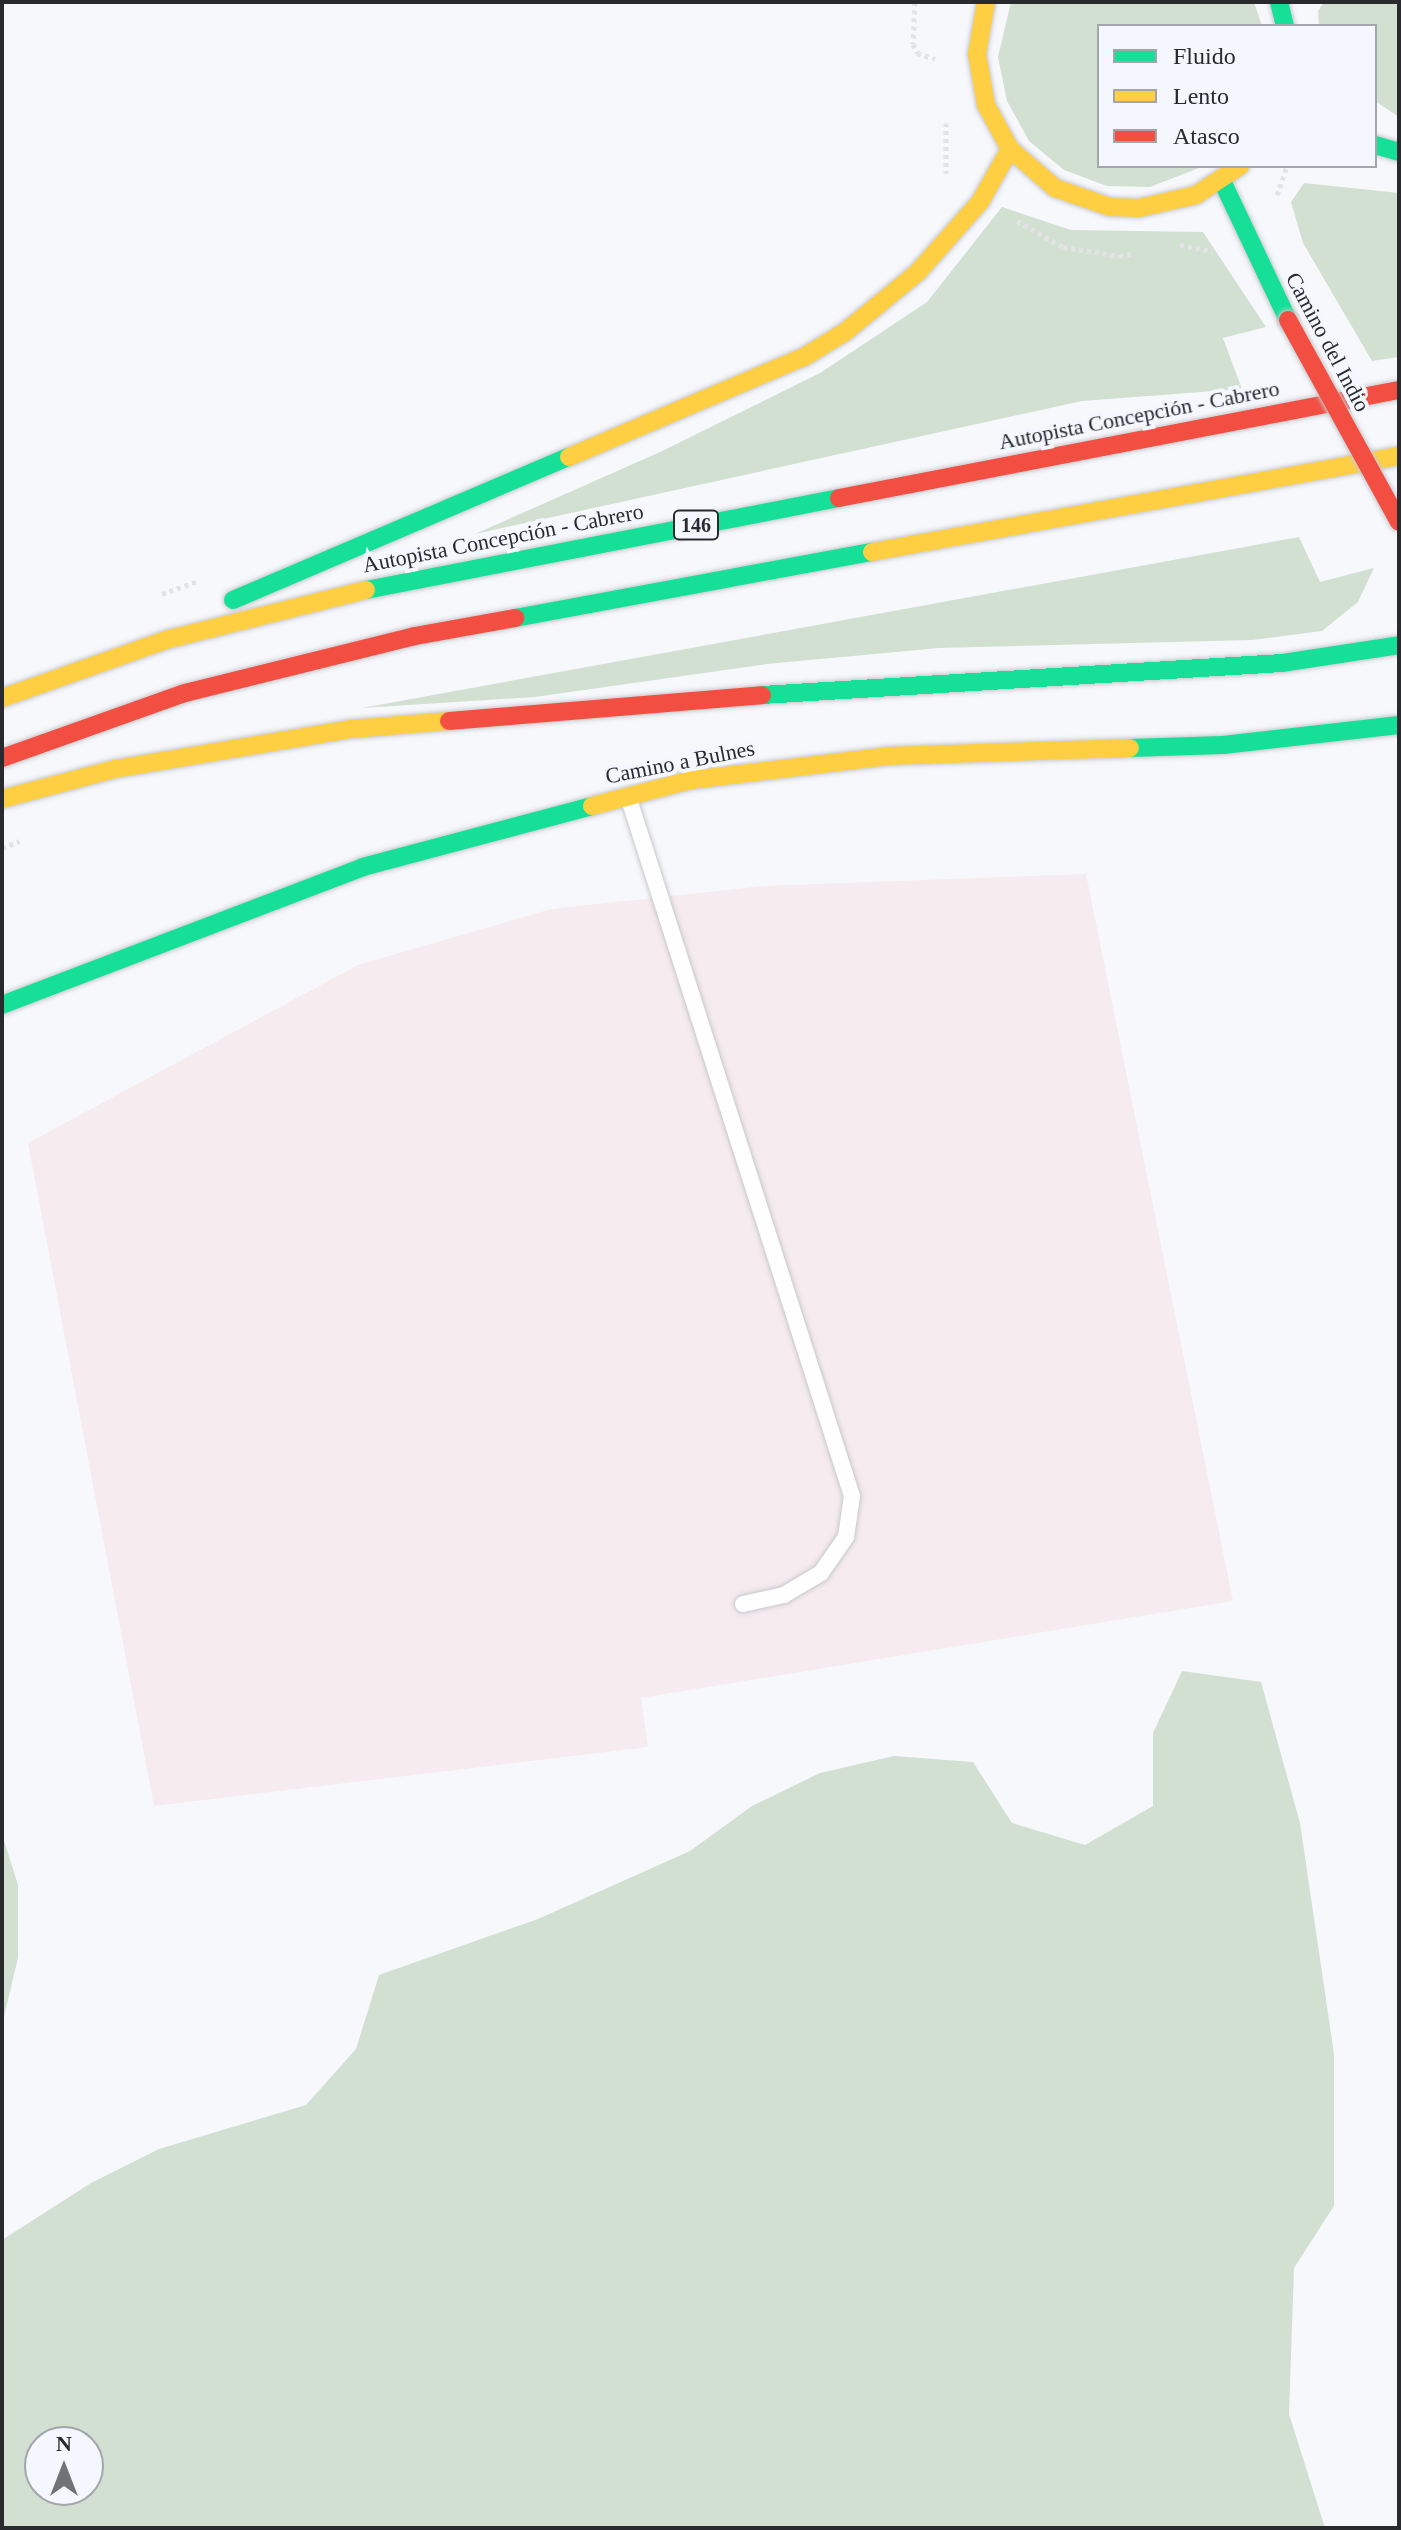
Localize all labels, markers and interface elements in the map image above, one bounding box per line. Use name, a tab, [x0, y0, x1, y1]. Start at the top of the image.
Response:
legend	[1097, 24, 1377, 168]
text: Fluido	[1173, 43, 1236, 69]
text: Lento	[1173, 83, 1229, 109]
text: Atasco	[1173, 123, 1240, 149]
street label: Camino del Indio	[1280, 268, 1376, 416]
street label: Autopista Concepción - Cabrero	[996, 375, 1282, 455]
street label: Autopista Concepción - Cabrero	[360, 498, 646, 578]
road number: 146	[672, 509, 720, 541]
street label: Camino a Bulnes	[603, 735, 757, 789]
north arrow	[24, 2426, 104, 2506]
text: N	[56, 2431, 72, 2456]

